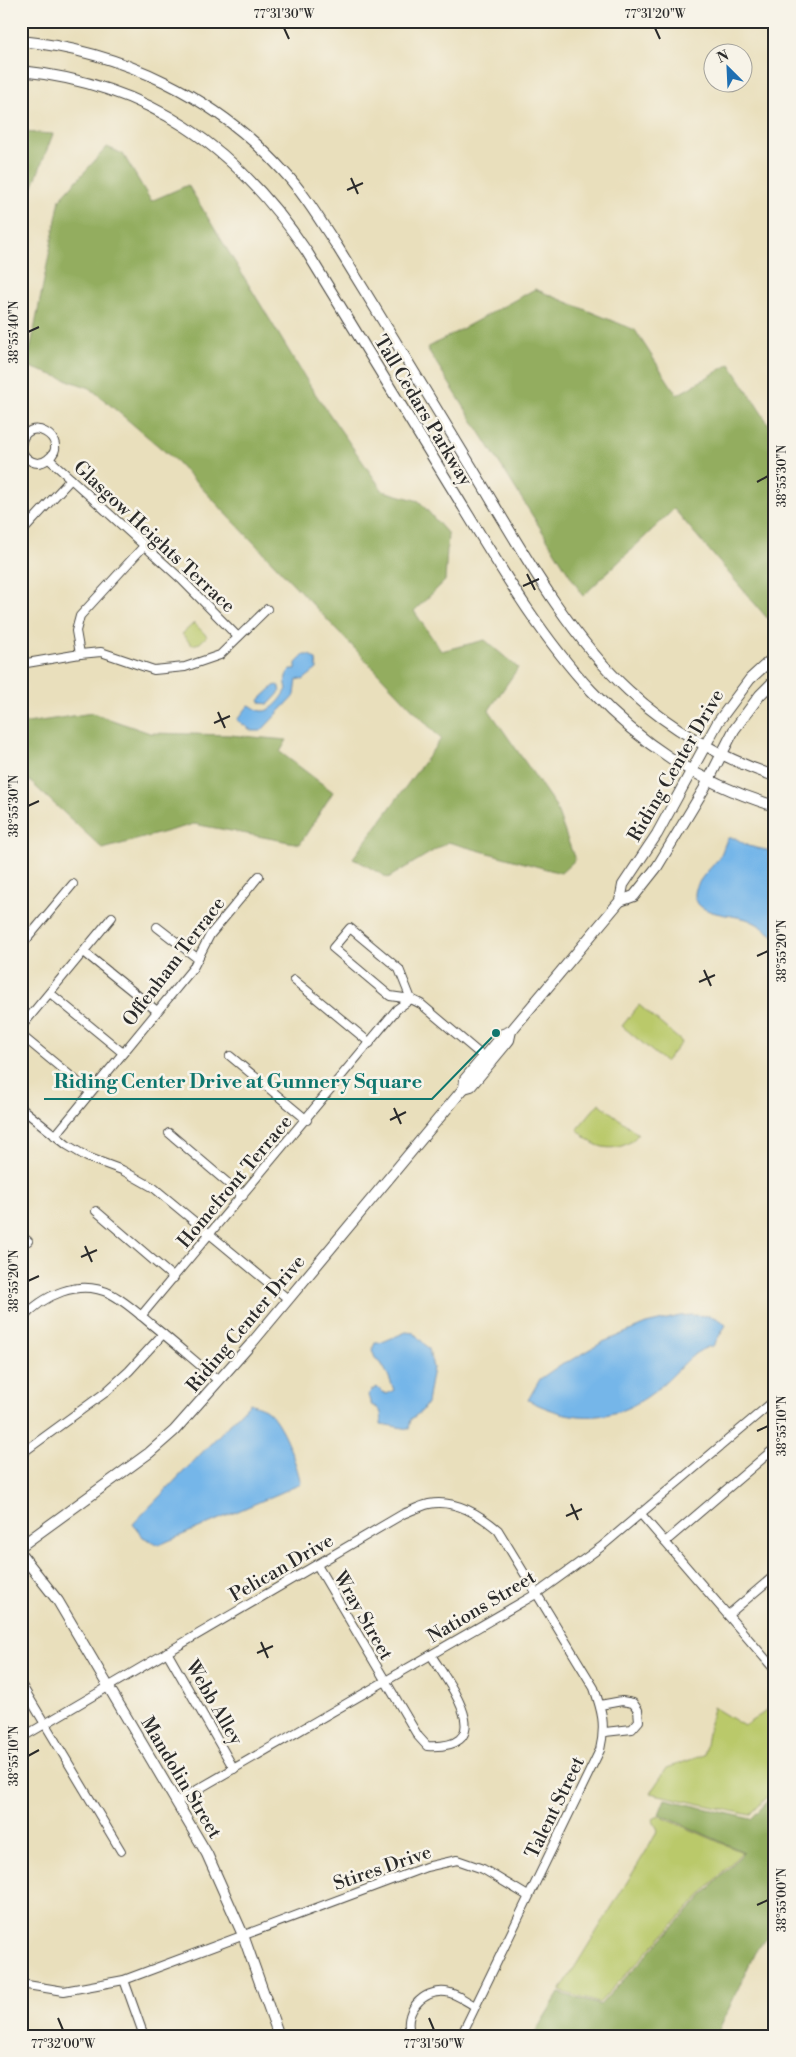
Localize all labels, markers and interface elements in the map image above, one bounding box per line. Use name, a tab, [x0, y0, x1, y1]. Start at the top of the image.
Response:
text: 77°31'30"W	[254, 7, 316, 22]
text: 77°31'20"W	[624, 7, 687, 22]
north arrow	[704, 42, 754, 92]
text: N	[714, 47, 732, 68]
text: 38°55'40"N	[7, 300, 22, 364]
street label: Tall Cedars Parkway	[369, 331, 478, 491]
text: 38°55'30"N	[775, 445, 790, 507]
street label: Glasgow Heights Terrace	[68, 455, 240, 618]
street label: Riding Center Drive	[622, 685, 729, 846]
text: 38°55'30"N	[7, 775, 22, 837]
street label: Offenham Terrace	[117, 892, 230, 1031]
text: 38°55'20"N	[775, 920, 790, 982]
callout: Riding Center Drive at Gunnery Square	[44, 1064, 432, 1099]
text: Riding Center Drive at Gunnery Square	[54, 1070, 422, 1095]
street label: Homefront Terrace	[172, 1110, 297, 1253]
text: 38°55'20"N	[7, 1250, 22, 1312]
street label: Riding Center Drive	[181, 1250, 310, 1397]
text: 38°55'10"N	[775, 1396, 790, 1456]
street label: Pelican Drive	[225, 1528, 338, 1607]
street label: Nations Street	[423, 1565, 540, 1649]
street label: Wray Street	[328, 1566, 398, 1665]
street label: Webb Alley	[180, 1655, 248, 1750]
street label: Mandolin Street	[135, 1712, 227, 1843]
text: 38°55'10"N	[7, 1726, 22, 1786]
street label: Talent Street	[520, 1752, 590, 1862]
street label: Stires Drive	[330, 1840, 435, 1896]
text: 38°55'00"N	[775, 1868, 790, 1932]
text: 77°32'00"W	[31, 2037, 96, 2052]
text: 77°31'50"W	[404, 2037, 466, 2052]

